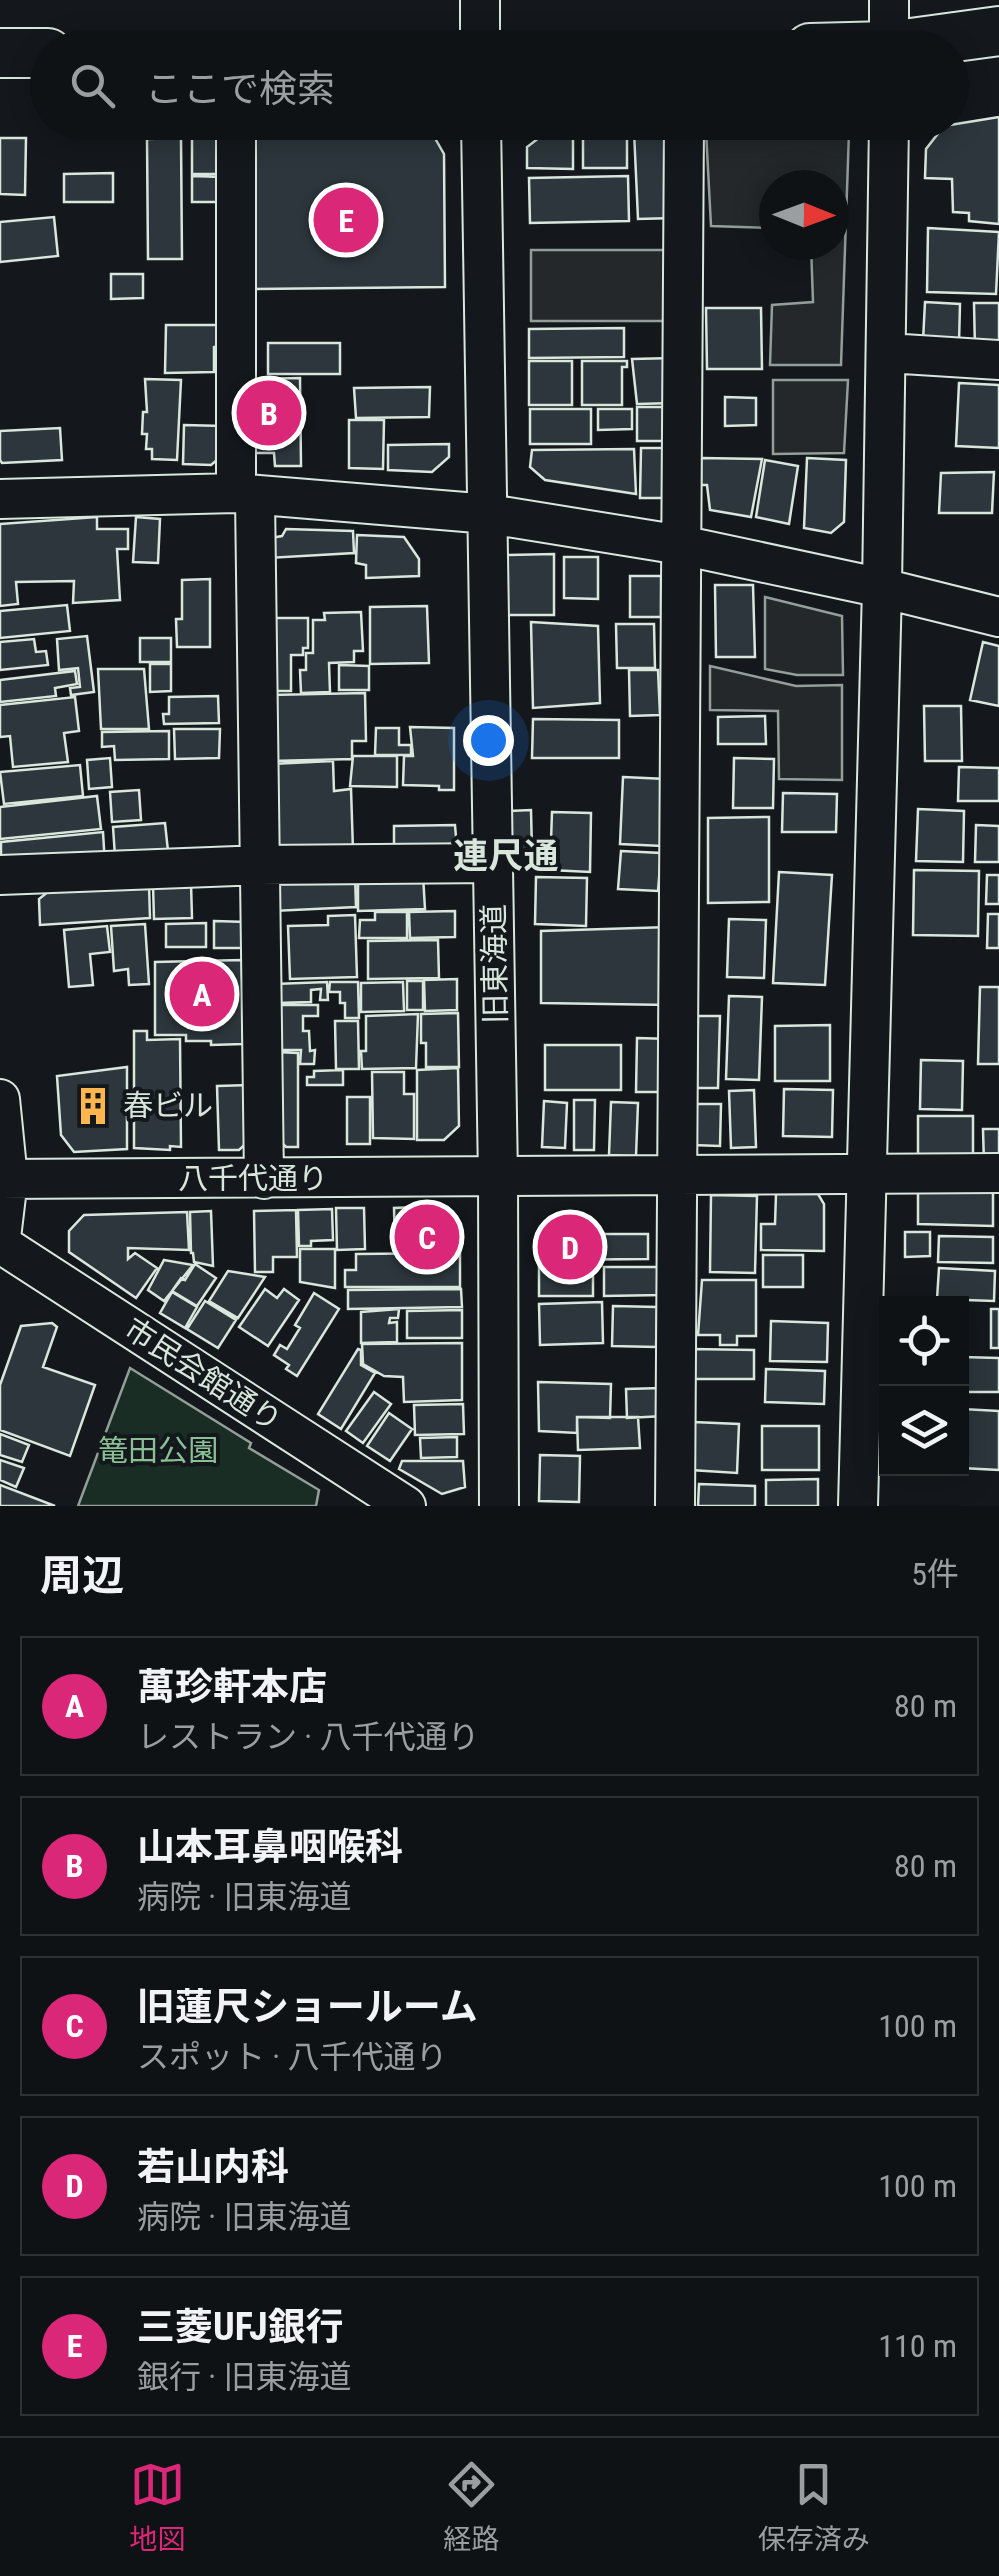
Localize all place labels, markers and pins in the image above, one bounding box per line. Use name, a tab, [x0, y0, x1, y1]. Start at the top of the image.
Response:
pin: E	[314, 182, 378, 258]
pin: B	[236, 376, 302, 450]
pin: A	[170, 956, 234, 1032]
building icon: 春ビル	[72, 1085, 114, 1127]
place label: 春ビル	[123, 1088, 213, 1123]
pin: C	[394, 1200, 460, 1274]
pin: D	[538, 1210, 602, 1284]

